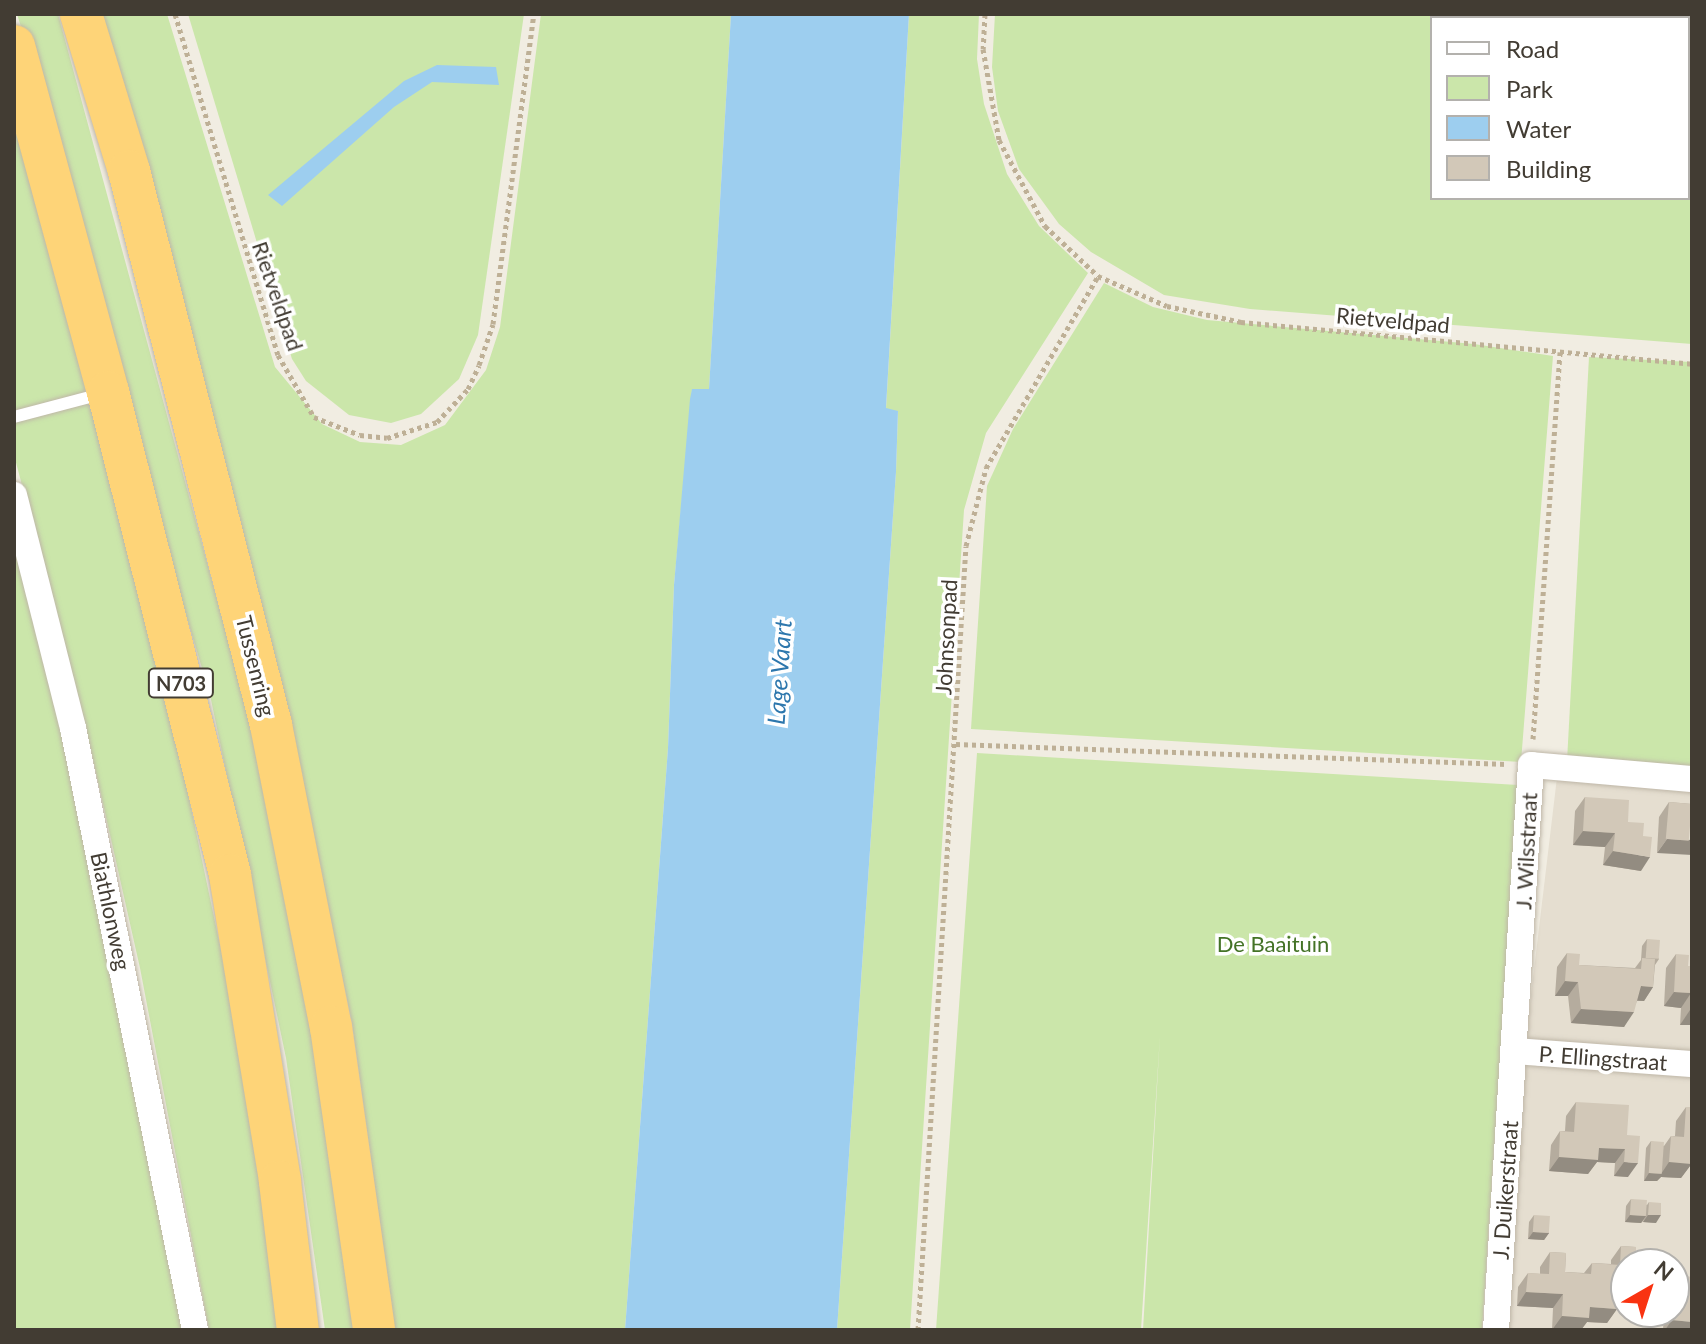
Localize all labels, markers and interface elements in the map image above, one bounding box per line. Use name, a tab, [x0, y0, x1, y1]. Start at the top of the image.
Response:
legend	[1430, 16, 1690, 200]
text: Road	[1506, 34, 1559, 63]
text: Park	[1506, 74, 1553, 103]
text: Water	[1506, 114, 1571, 143]
text: Building	[1506, 154, 1591, 183]
street label: Rietveldpad	[247, 238, 309, 354]
street label: Rietveldpad	[1335, 302, 1451, 338]
street label: Johnsonpad	[930, 578, 962, 696]
street label: Tussenring	[231, 613, 281, 719]
water label: Lage Vaart	[761, 618, 797, 726]
road number: N703	[147, 667, 215, 699]
street label: J. Wilsstraat	[1510, 792, 1542, 910]
street label: Biathlonweg	[86, 849, 136, 973]
park label: De Baaituin	[1217, 931, 1329, 957]
street label: P. Ellingstraat	[1538, 1040, 1668, 1076]
street label: J. Duikerstraat	[1487, 1120, 1523, 1260]
north arrow	[1610, 1248, 1690, 1328]
text: N	[1649, 1255, 1679, 1286]

